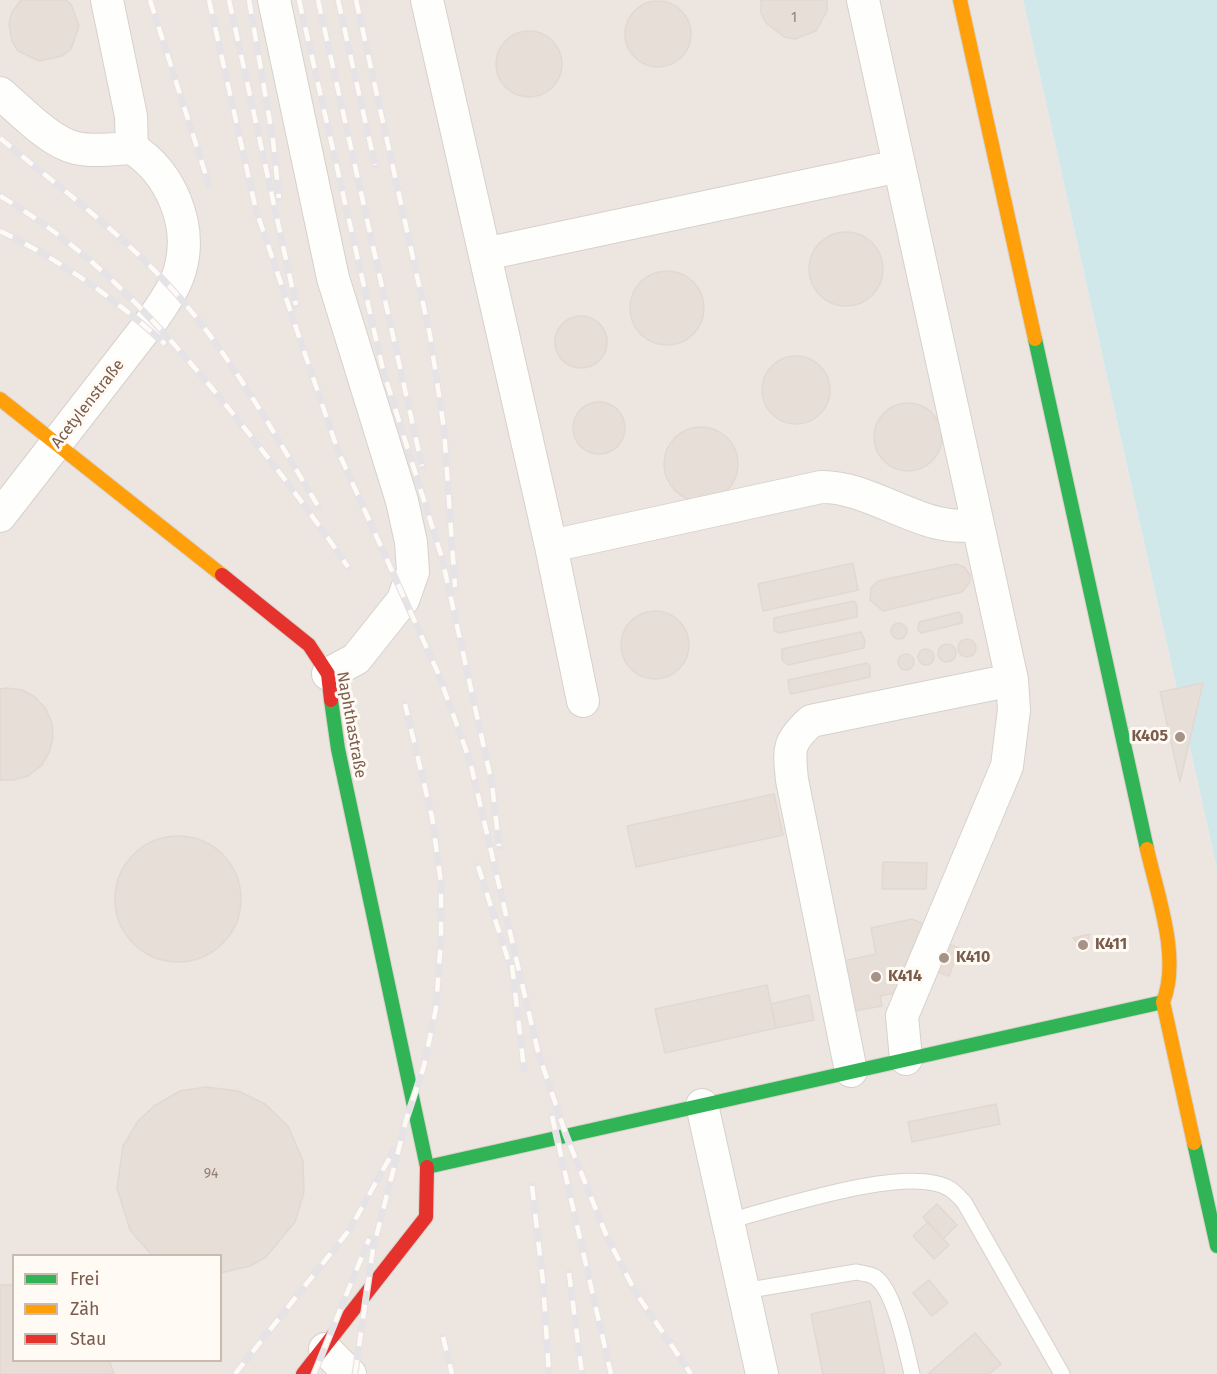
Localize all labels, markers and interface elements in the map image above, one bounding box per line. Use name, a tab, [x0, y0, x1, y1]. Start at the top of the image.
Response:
house number: 1	[791, 10, 797, 26]
street label: Acetylenstraße	[47, 356, 129, 452]
street label: Naphthastraße	[332, 670, 370, 780]
place label: K405	[1131, 727, 1168, 747]
marker: K405	[1173, 730, 1187, 744]
place label: K411	[1095, 935, 1127, 955]
marker: K411	[1076, 938, 1090, 952]
place label: K410	[956, 948, 990, 968]
marker: K410	[937, 951, 951, 965]
place label: K414	[888, 967, 922, 987]
marker: K414	[869, 970, 883, 984]
house number: 94	[204, 1166, 218, 1182]
legend	[12, 1254, 222, 1362]
text: Frei	[70, 1268, 100, 1290]
text: Zäh	[70, 1298, 99, 1320]
text: Stau	[70, 1328, 106, 1350]

